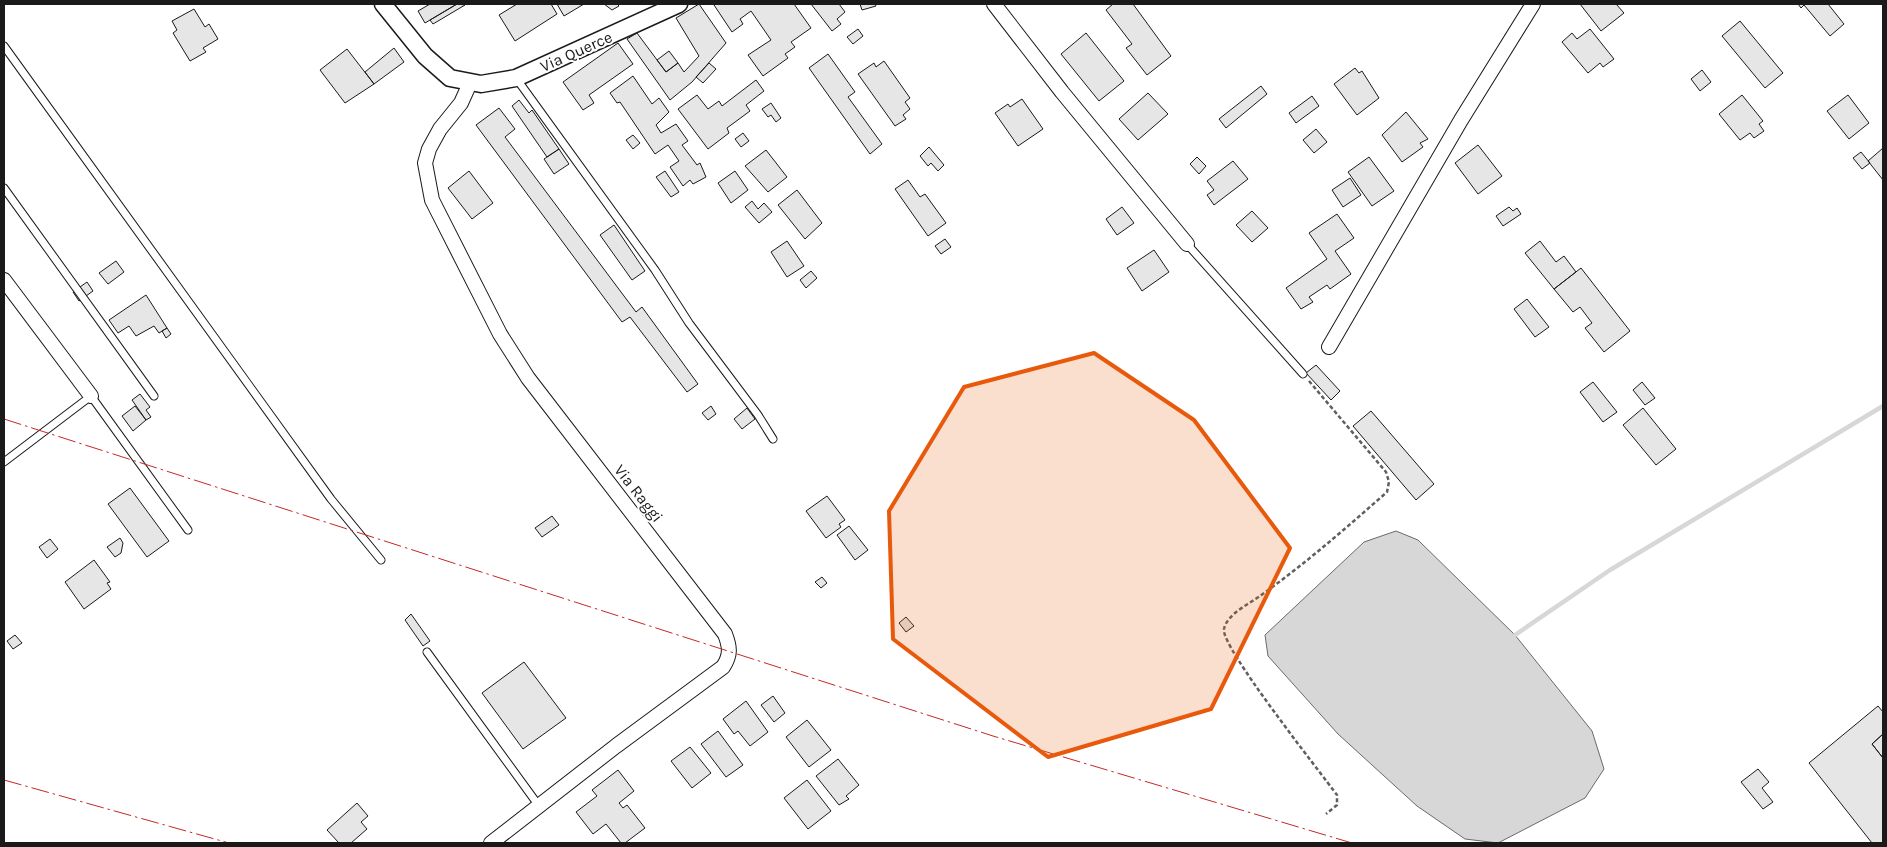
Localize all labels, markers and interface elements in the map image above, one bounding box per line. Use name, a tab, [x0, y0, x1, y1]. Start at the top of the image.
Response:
street label: Via Querce	[537, 27, 615, 76]
street label: Via Raggi	[610, 461, 667, 526]

